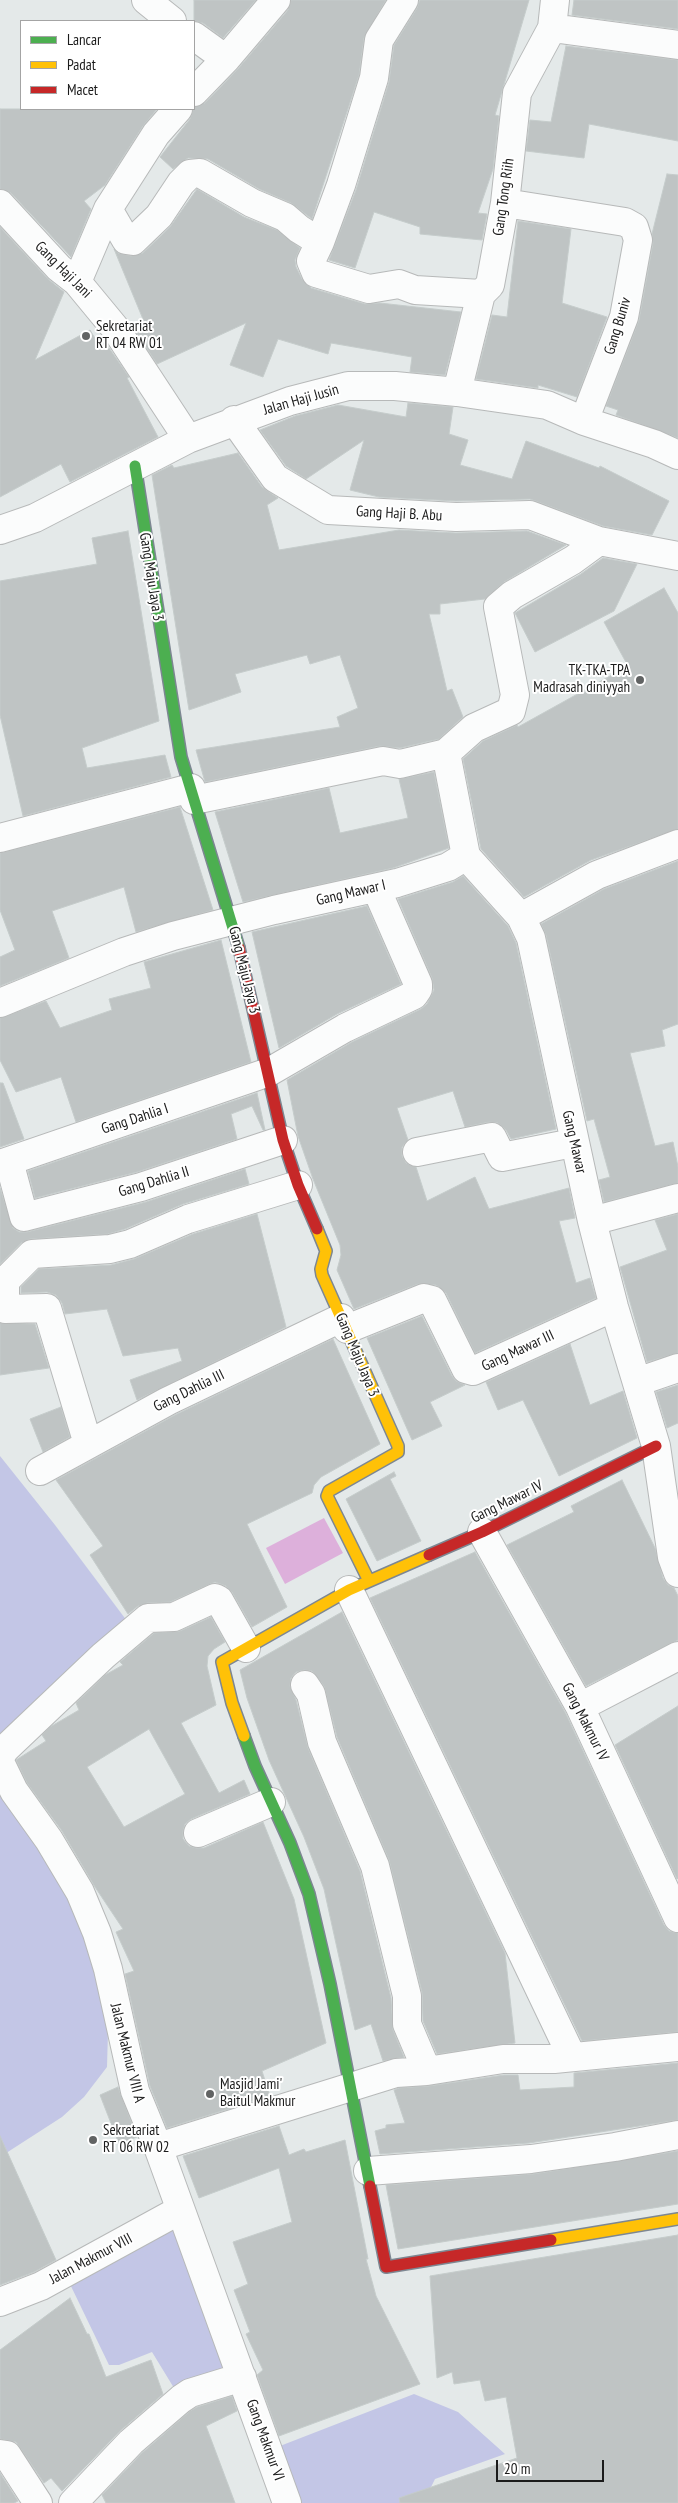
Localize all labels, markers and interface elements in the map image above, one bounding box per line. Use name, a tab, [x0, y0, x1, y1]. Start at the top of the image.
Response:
legend	[20, 20, 195, 110]
text: Lancar	[67, 30, 101, 49]
text: Padat	[67, 55, 96, 74]
text: Macet	[67, 80, 98, 99]
street label: Gang Tong Riih	[490, 157, 518, 237]
street label: Gang Haji Jani	[31, 238, 95, 302]
street label: Gang Buniv	[601, 295, 635, 357]
place label: Sekretariat RT 04 RW 01	[96, 318, 163, 353]
marker: Sekretariat RT 04 RW 01	[80, 330, 92, 342]
street label: Jalan Haji Jusin	[261, 381, 341, 419]
street label: Gang Haji B. Abu	[355, 503, 443, 525]
street label: Gang Maju Jaya 3	[135, 532, 167, 622]
place label: TK-TKA-TPA Madrasah diniyyah	[533, 662, 630, 697]
marker: TK-TKA-TPA Madrasah diniyyah	[634, 674, 646, 686]
street label: Gang Mawar I	[314, 876, 388, 910]
street label: Gang Maju Jaya 3	[224, 925, 264, 1015]
street label: Gang Dahlia I	[99, 1100, 171, 1138]
street label: Gang Mawar	[558, 1109, 590, 1175]
street label: Gang Dahlia II	[116, 1163, 192, 1201]
street label: Gang Maju Jaya 3	[331, 1310, 383, 1400]
street label: Gang Mawar III	[479, 1326, 557, 1376]
street label: Gang Dahlia III	[151, 1366, 227, 1416]
street label: Gang Mawar IV	[468, 1477, 546, 1527]
street label: Gang Makmur IV	[558, 1680, 612, 1764]
street label: Jalan Makmur VIII A	[106, 2002, 148, 2104]
place label: Masjid Jami' Baitul Makmur	[220, 2076, 295, 2111]
marker: Masjid Jami' Baitul Makmur	[204, 2088, 216, 2100]
place label: Sekretariat RT 06 RW 02	[103, 2122, 170, 2157]
marker: Sekretariat RT 06 RW 02	[87, 2134, 99, 2146]
street label: Jalan Makmur VIII	[46, 2230, 136, 2288]
street label: Gang Makmur VI	[242, 2397, 288, 2483]
scale bar	[498, 2450, 606, 2482]
text: 20 m	[504, 2459, 530, 2478]

